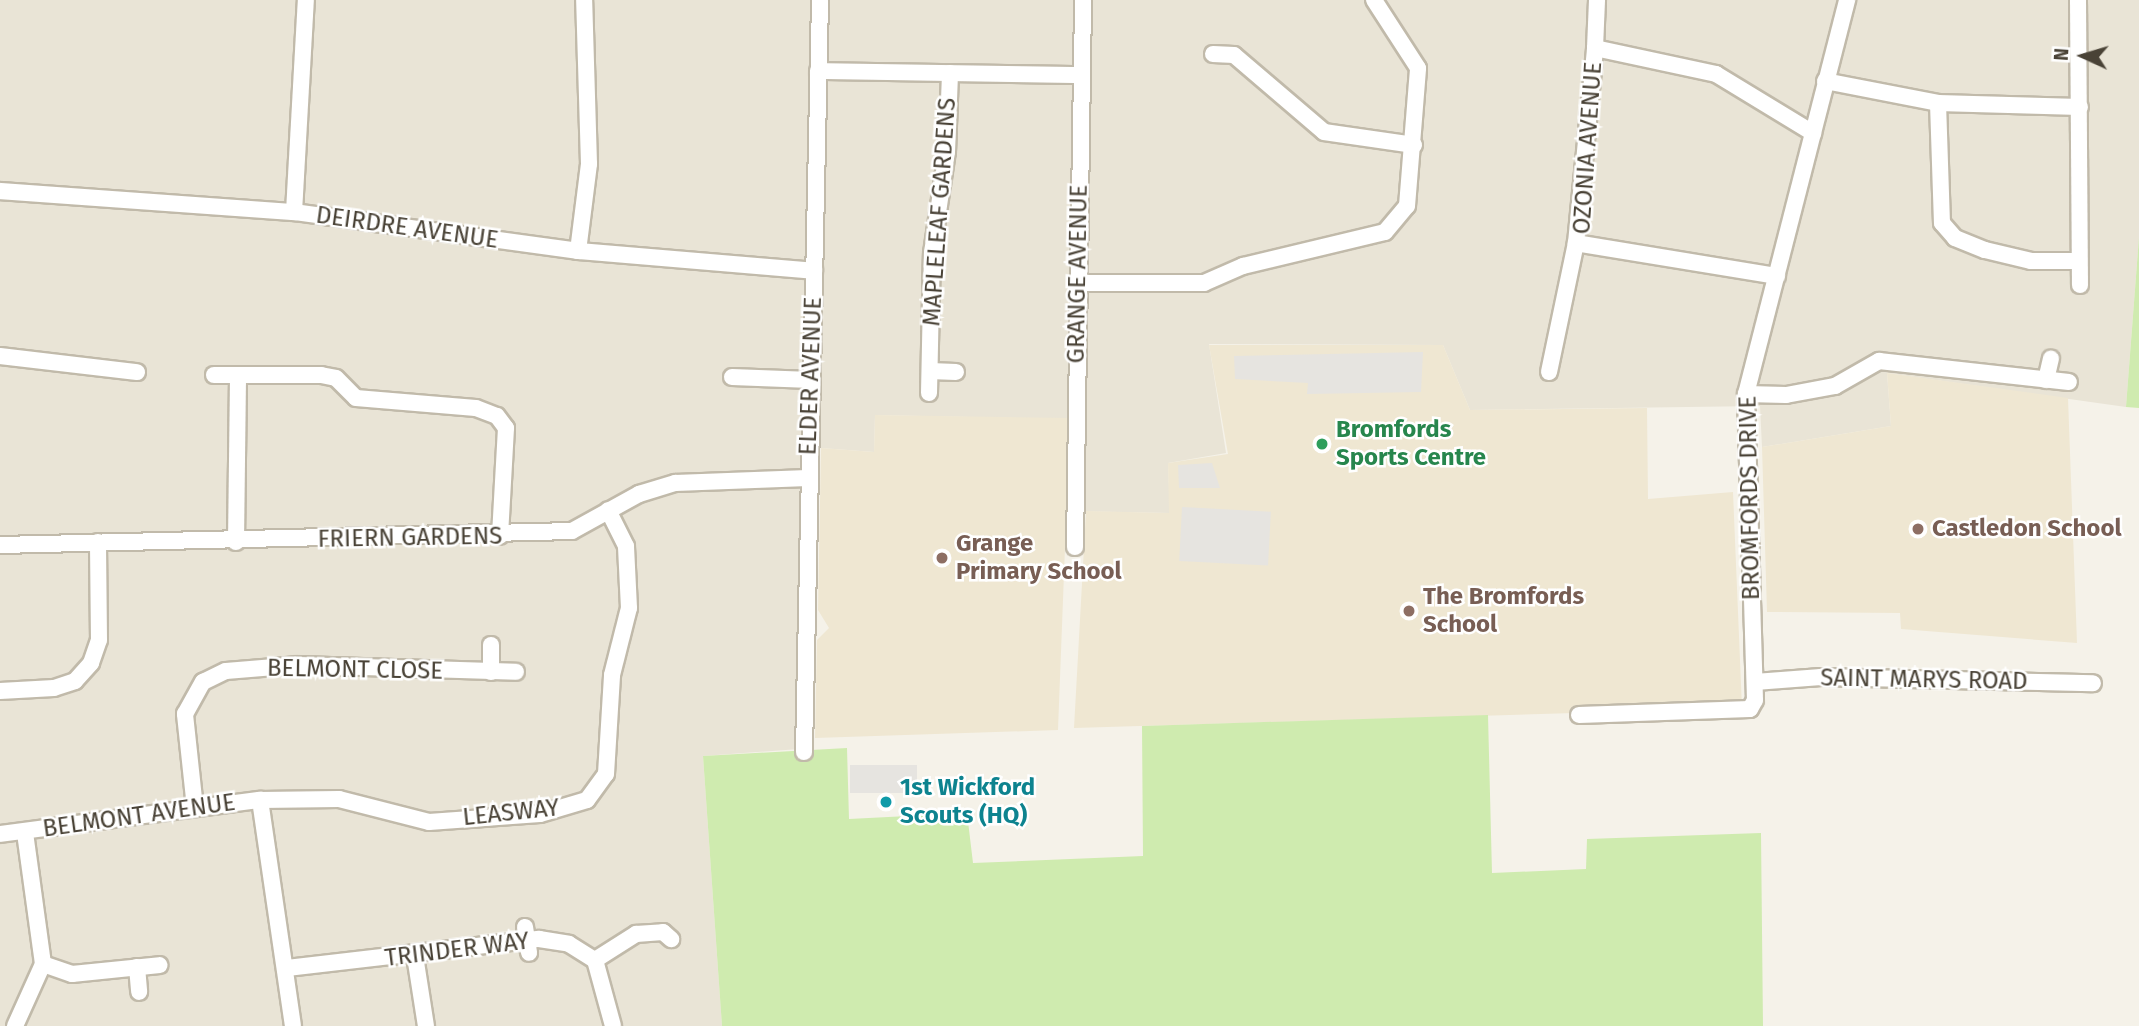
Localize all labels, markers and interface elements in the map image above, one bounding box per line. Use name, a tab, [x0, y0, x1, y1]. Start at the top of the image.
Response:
north arrow	[2048, 21, 2118, 91]
text: N	[2050, 47, 2073, 62]
street label: OZONIA AVENUE	[1568, 61, 1608, 235]
street label: MAPLELEAF GARDENS	[918, 97, 962, 327]
street label: GRANGE AVENUE	[1062, 184, 1094, 364]
street label: DEIRDRE AVENUE	[314, 201, 500, 255]
street label: ELDER AVENUE	[794, 296, 828, 456]
street label: BROMFORDS DRIVE	[1734, 395, 1766, 601]
place label: Bromfords Sports Centre	[1336, 416, 1486, 472]
marker: Bromfords Sports Centre	[1314, 436, 1330, 452]
place label: Castledon School	[1932, 515, 2122, 543]
marker: Castledon School	[1910, 521, 1926, 537]
street label: FRIERN GARDENS	[317, 522, 503, 554]
place label: Grange Primary School	[956, 530, 1122, 586]
marker: Grange Primary School	[934, 550, 950, 566]
place label: The Bromfords School	[1423, 583, 1584, 639]
marker: The Bromfords School	[1401, 603, 1417, 619]
street label: BELMONT CLOSE	[267, 654, 443, 686]
street label: SAINT MARYS ROAD	[1820, 664, 2028, 696]
place label: 1st Wickford Scouts (HQ)	[900, 774, 1035, 830]
street label: BELMONT AVENUE	[41, 788, 237, 844]
street label: LEASWAY	[461, 794, 561, 832]
marker: 1st Wickford Scouts (HQ)	[878, 794, 894, 810]
street label: TRINDER WAY	[383, 927, 531, 973]

